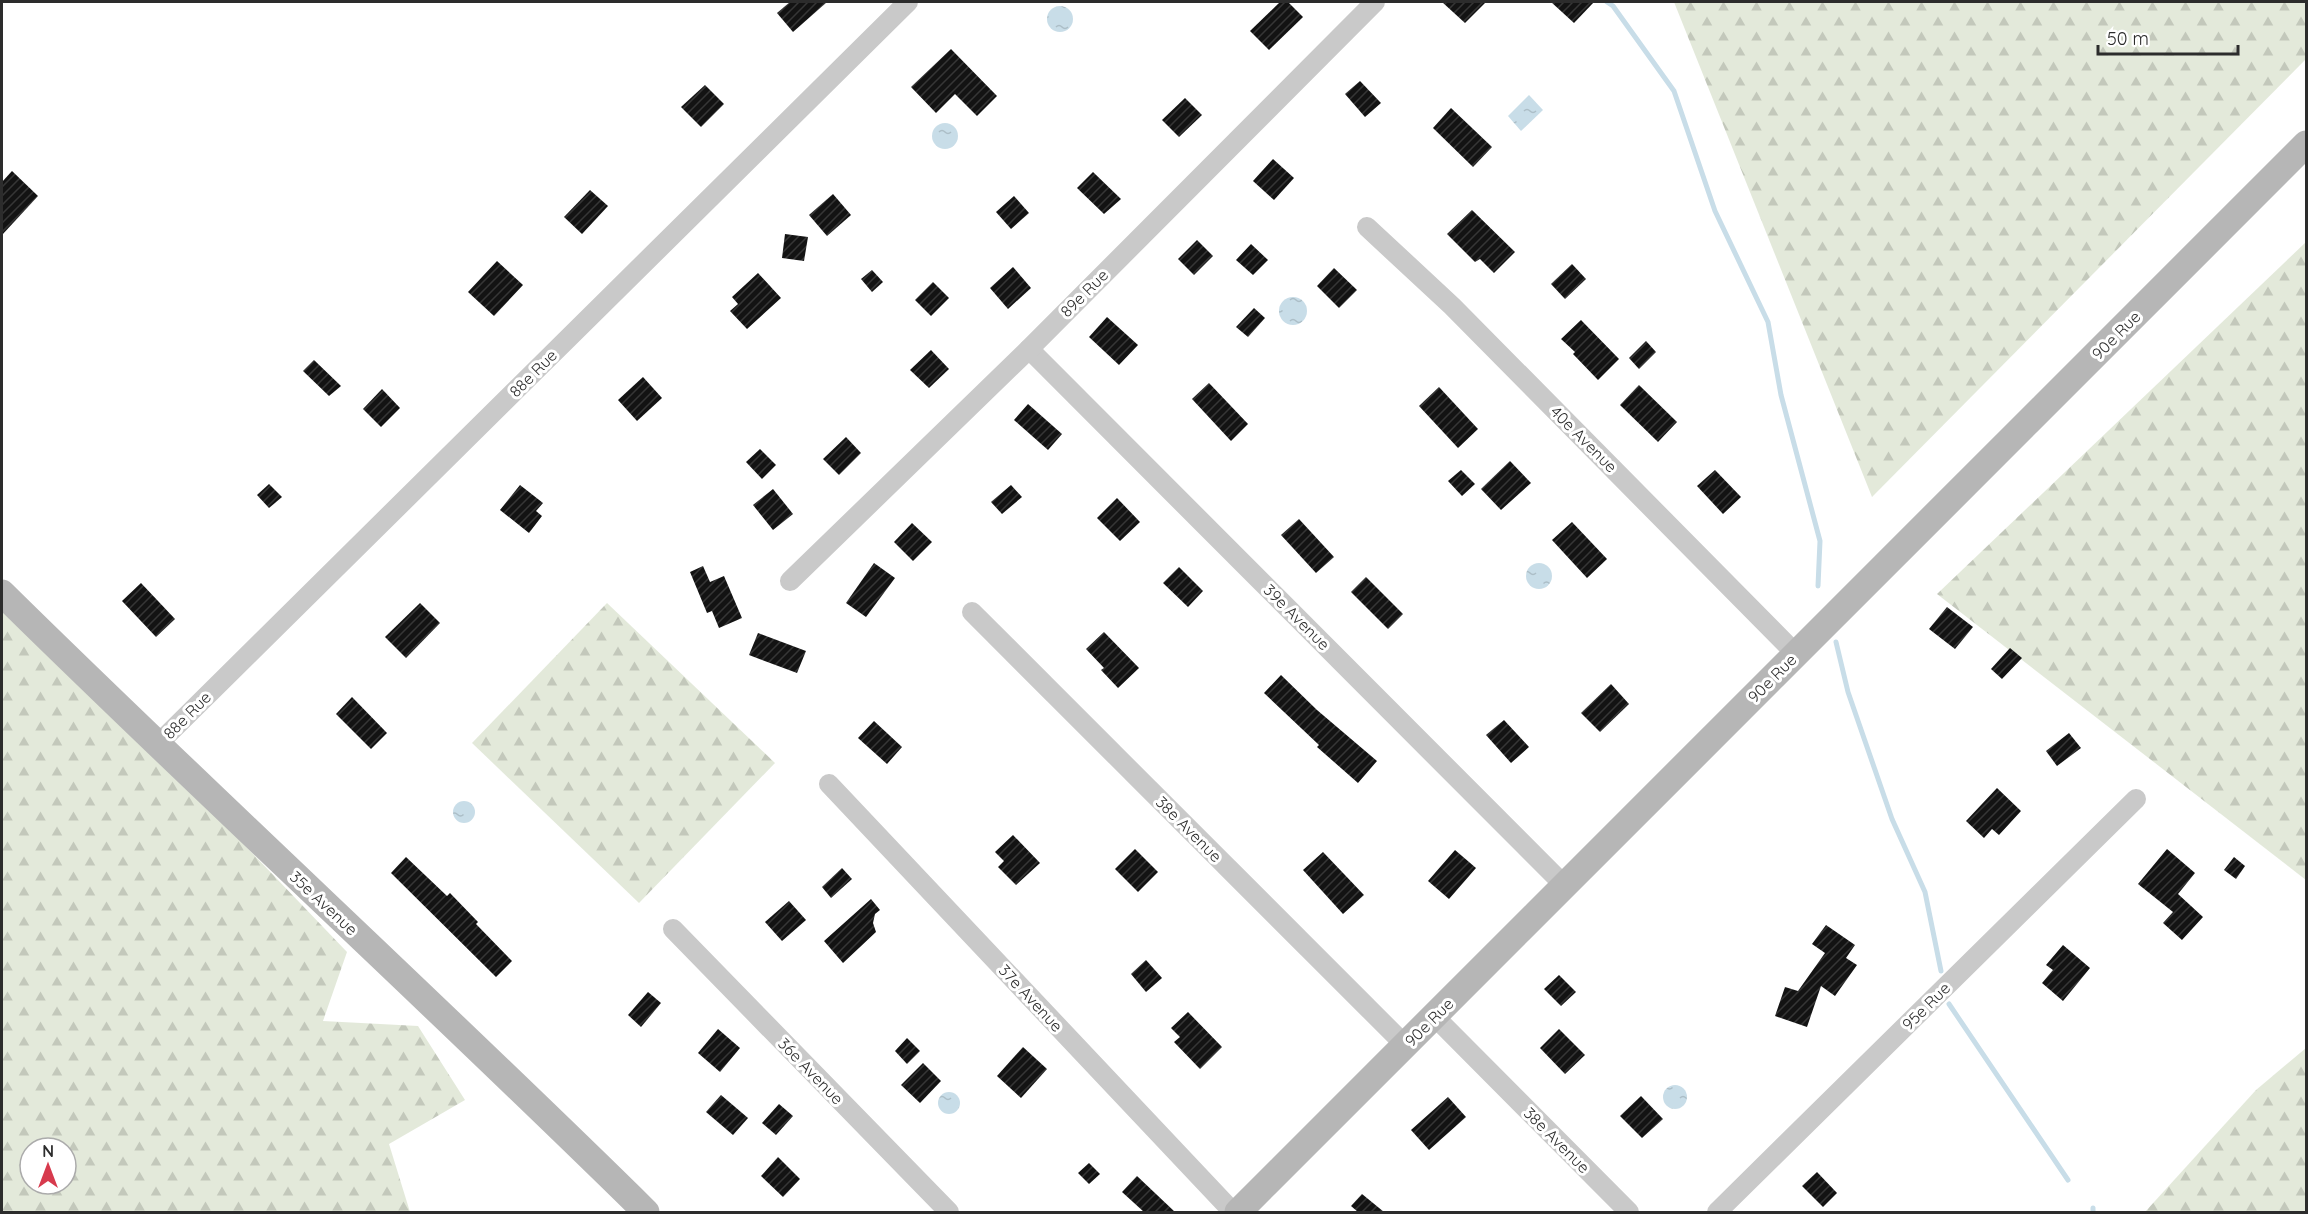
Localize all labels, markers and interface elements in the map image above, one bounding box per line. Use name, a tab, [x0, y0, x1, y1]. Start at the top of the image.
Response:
scale bar	[2098, 18, 2238, 56]
text: 50 m	[2107, 27, 2149, 50]
street label: 89e Rue	[1056, 265, 1112, 321]
street label: 90e Rue	[2087, 306, 2145, 364]
street label: 88e Rue	[505, 345, 561, 401]
street label: 40e Avenue	[1546, 401, 1622, 477]
street label: 39e Avenue	[1260, 580, 1334, 654]
street label: 90e Rue	[1743, 649, 1801, 707]
street label: 88e Rue	[159, 687, 215, 743]
street label: 38e Avenue	[1152, 792, 1226, 866]
street label: 35e Avenue	[286, 867, 362, 939]
street label: 37e Avenue	[995, 960, 1067, 1036]
street label: 95e Rue	[1898, 978, 1954, 1034]
street label: 90e Rue	[1400, 993, 1458, 1051]
street label: 36e Avenue	[774, 1033, 848, 1109]
street label: 38e Avenue	[1520, 1103, 1594, 1177]
north arrow	[18, 1136, 78, 1196]
text: N	[42, 1141, 54, 1161]

